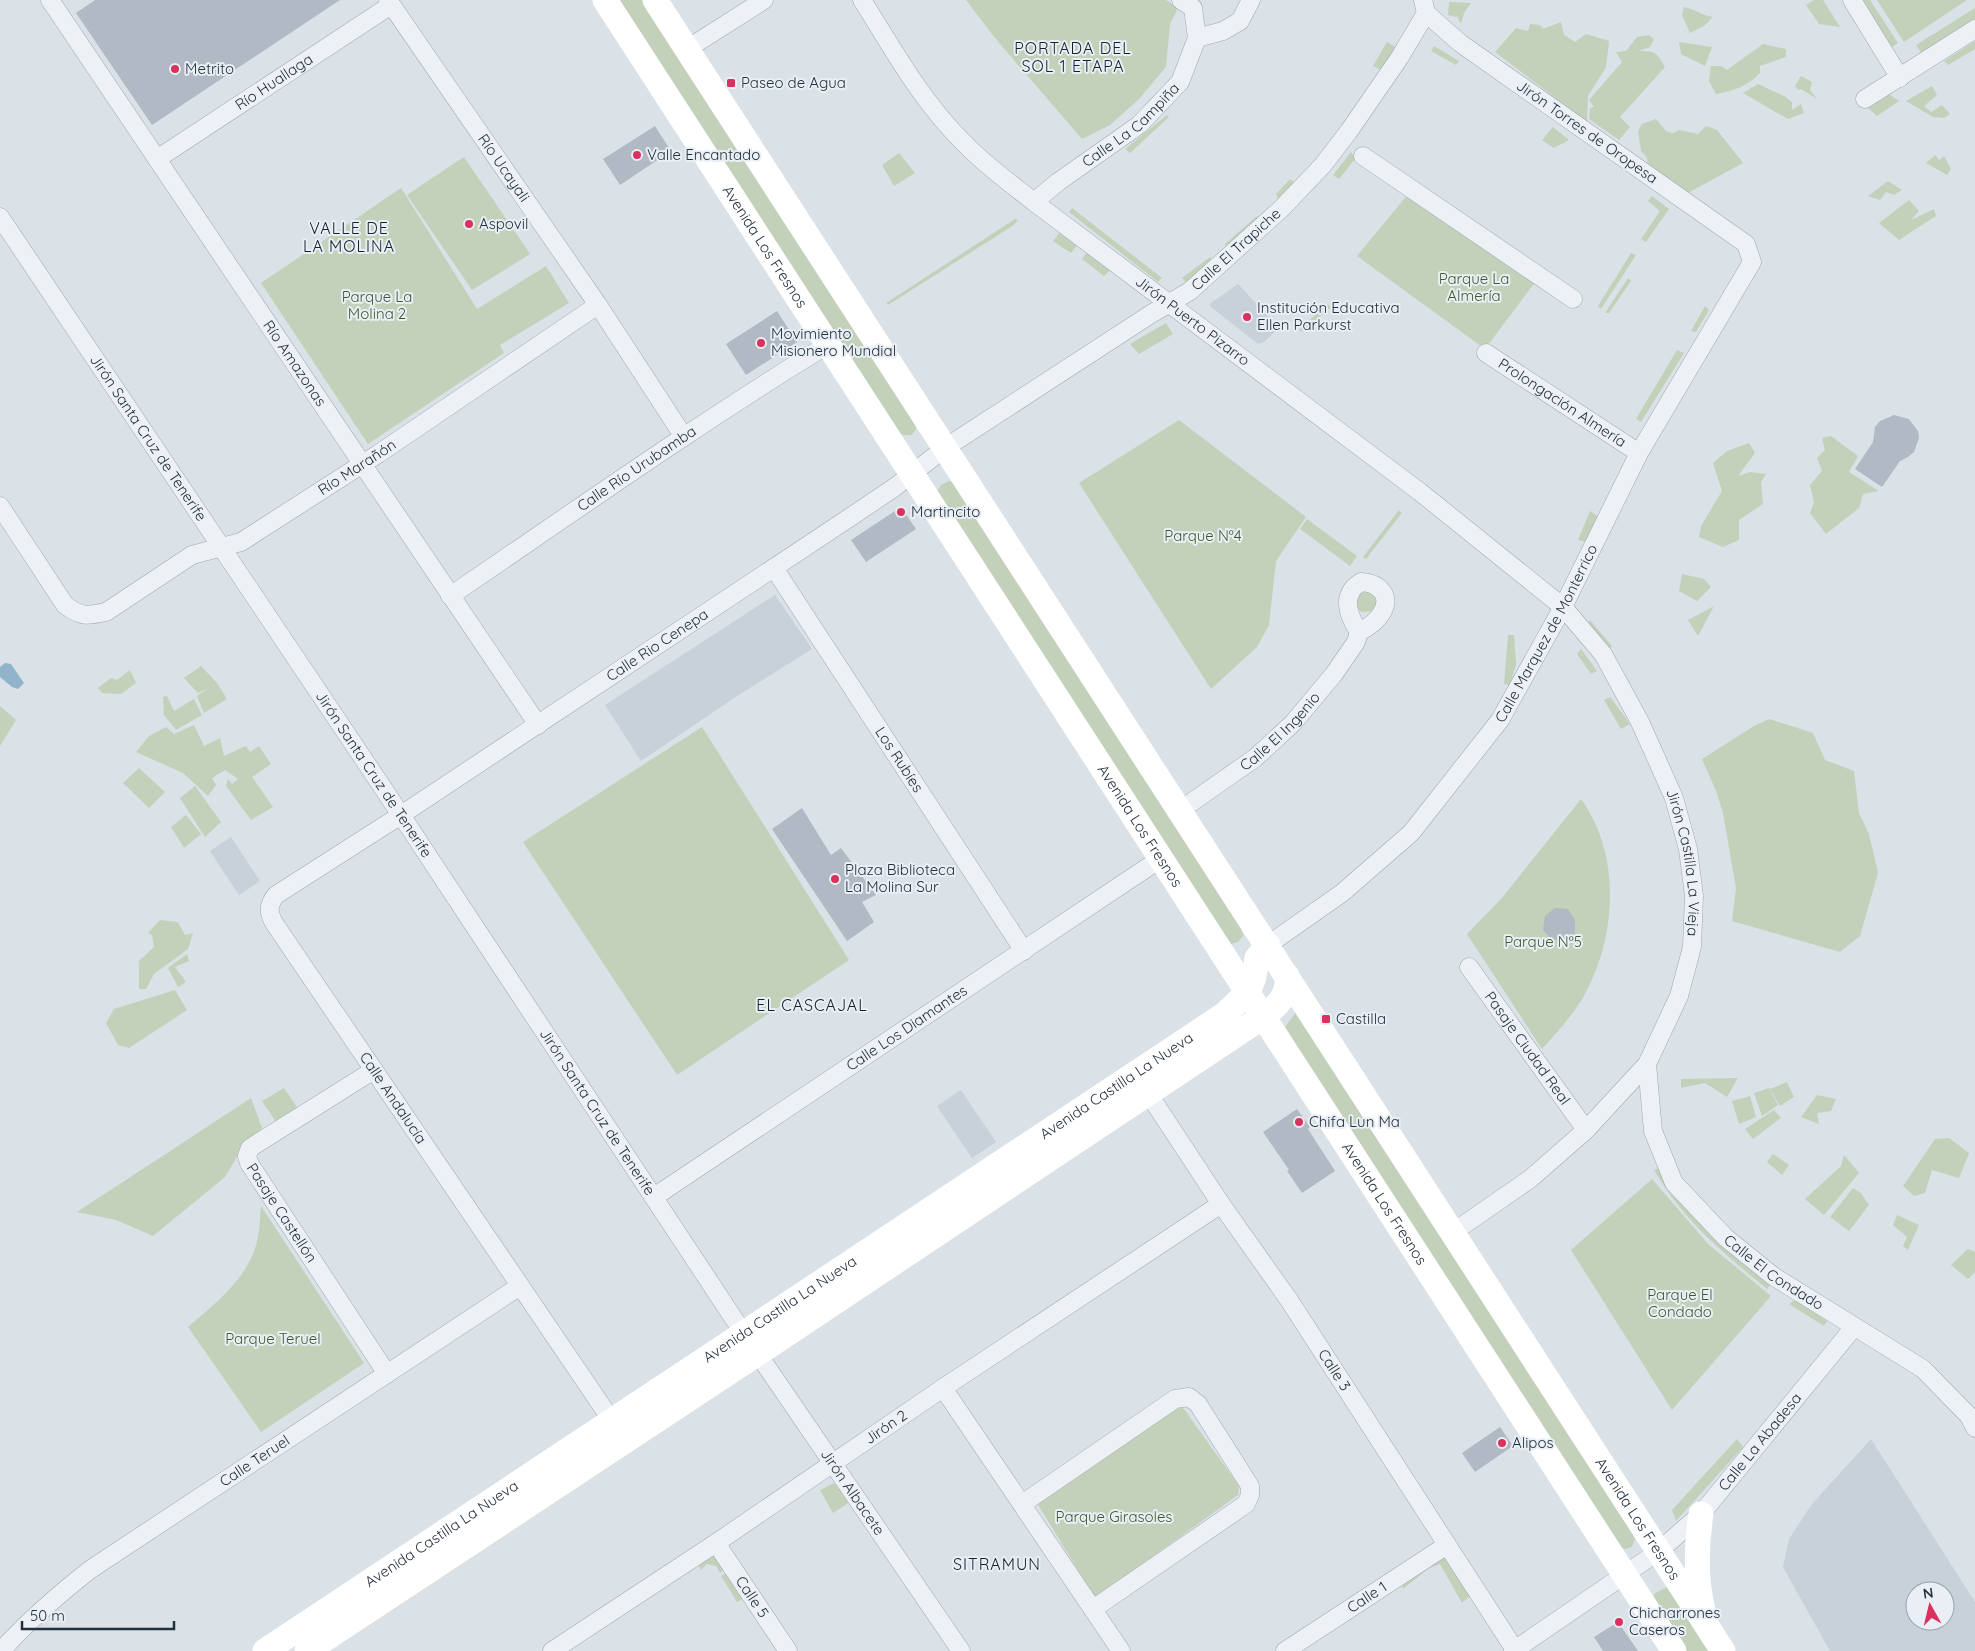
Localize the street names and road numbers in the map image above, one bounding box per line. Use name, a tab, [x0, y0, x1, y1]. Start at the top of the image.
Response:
street label: Río Huallaga	[231, 49, 316, 114]
street label: Jirón Torres de Oropesa	[1513, 76, 1662, 188]
street label: Calle La Campiña	[1078, 78, 1183, 171]
street label: Río Ucayali	[474, 130, 534, 205]
street label: Avenida Los Fresnos	[719, 182, 812, 311]
street label: Calle El Trapiche	[1187, 204, 1285, 294]
street label: Jirón Puerto Pizarro	[1132, 272, 1254, 370]
street label: Río Amazonas	[259, 316, 331, 410]
street label: Jirón Santa Cruz de Tenerife	[86, 351, 211, 524]
street label: Prolongación Almería	[1495, 354, 1630, 451]
street label: Calle Río Urubamba	[573, 421, 700, 515]
street label: Río Marañón	[314, 435, 399, 499]
street label: Calle Marquez de Monterrico	[1491, 541, 1601, 726]
street label: Calle Rio Cenepa	[602, 604, 712, 685]
street label: Jirón Santa Cruz de Tenerife	[312, 687, 436, 861]
street label: Calle El Ingenio	[1236, 688, 1324, 775]
street label: Los Rubíes	[871, 723, 928, 796]
street label: Avenida Los Fresnos	[1094, 761, 1187, 891]
street label: Jirón Castilla La Vieja	[1662, 785, 1704, 937]
street label: Calle Los Diamantes	[842, 981, 971, 1075]
street label: Pasaje Ciudad Real	[1481, 988, 1575, 1108]
street label: Jirón Santa Cruz de Tenerife	[536, 1025, 660, 1199]
street label: Avenida Castilla La Nueva	[1036, 1028, 1197, 1143]
street label: Calle Andalucía	[356, 1048, 431, 1147]
street label: Avenida Los Fresnos	[1338, 1139, 1431, 1268]
street label: Pasaje Castellón	[243, 1159, 321, 1266]
street label: Calle El Condado	[1720, 1230, 1827, 1314]
street label: Avenida Castilla La Nueva	[699, 1251, 860, 1367]
street label: Calle 3	[1314, 1345, 1355, 1395]
street label: Calle La Abadesa	[1714, 1389, 1805, 1495]
street label: Jirón 2	[860, 1405, 911, 1448]
street label: Calle Teruel	[216, 1431, 293, 1491]
street label: Jirón Albacete	[817, 1445, 889, 1539]
street label: Avenida Los Fresnos	[1591, 1454, 1685, 1583]
street label: Avenida Castilla La Nueva	[361, 1476, 522, 1591]
street label: Calle 5	[732, 1572, 773, 1621]
street label: Calle 1	[1343, 1577, 1390, 1617]

